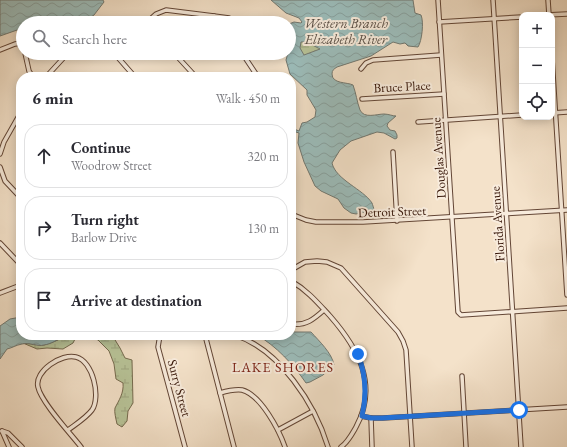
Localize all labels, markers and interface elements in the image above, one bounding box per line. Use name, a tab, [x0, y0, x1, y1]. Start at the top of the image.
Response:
map controls	[519, 12, 555, 120]
button: +	[519, 12, 555, 48]
water label: Western Branch Elizabeth River	[304, 14, 388, 48]
search box	[16, 16, 296, 60]
icon: search	[30, 27, 52, 49]
text: Search here	[62, 29, 127, 48]
button: −	[519, 48, 555, 84]
street label: Bruce Place	[373, 77, 431, 96]
button: locate	[519, 84, 555, 120]
text: 6 min	[32, 87, 73, 109]
text: Walk · 450 m	[216, 90, 280, 107]
street label: Douglas Avenue	[427, 117, 450, 199]
text: Continue	[71, 138, 131, 157]
icon: ahead	[33, 145, 55, 167]
text: 320 m	[248, 148, 279, 165]
text: Woodrow Street	[71, 157, 152, 174]
street label: Florida Avenue	[486, 186, 509, 262]
street label: Detroit Street	[358, 202, 426, 221]
text: Turn right	[71, 210, 139, 229]
icon: right	[33, 217, 55, 239]
text: 130 m	[248, 220, 279, 237]
text: Barlow Drive	[71, 229, 137, 246]
icon: arrive	[33, 289, 55, 311]
text: Arrive at destination	[71, 291, 202, 310]
route end	[349, 345, 367, 363]
street label: Surry Street	[164, 358, 195, 419]
district label: LAKE SHORES	[232, 358, 334, 376]
route start	[510, 401, 528, 419]

